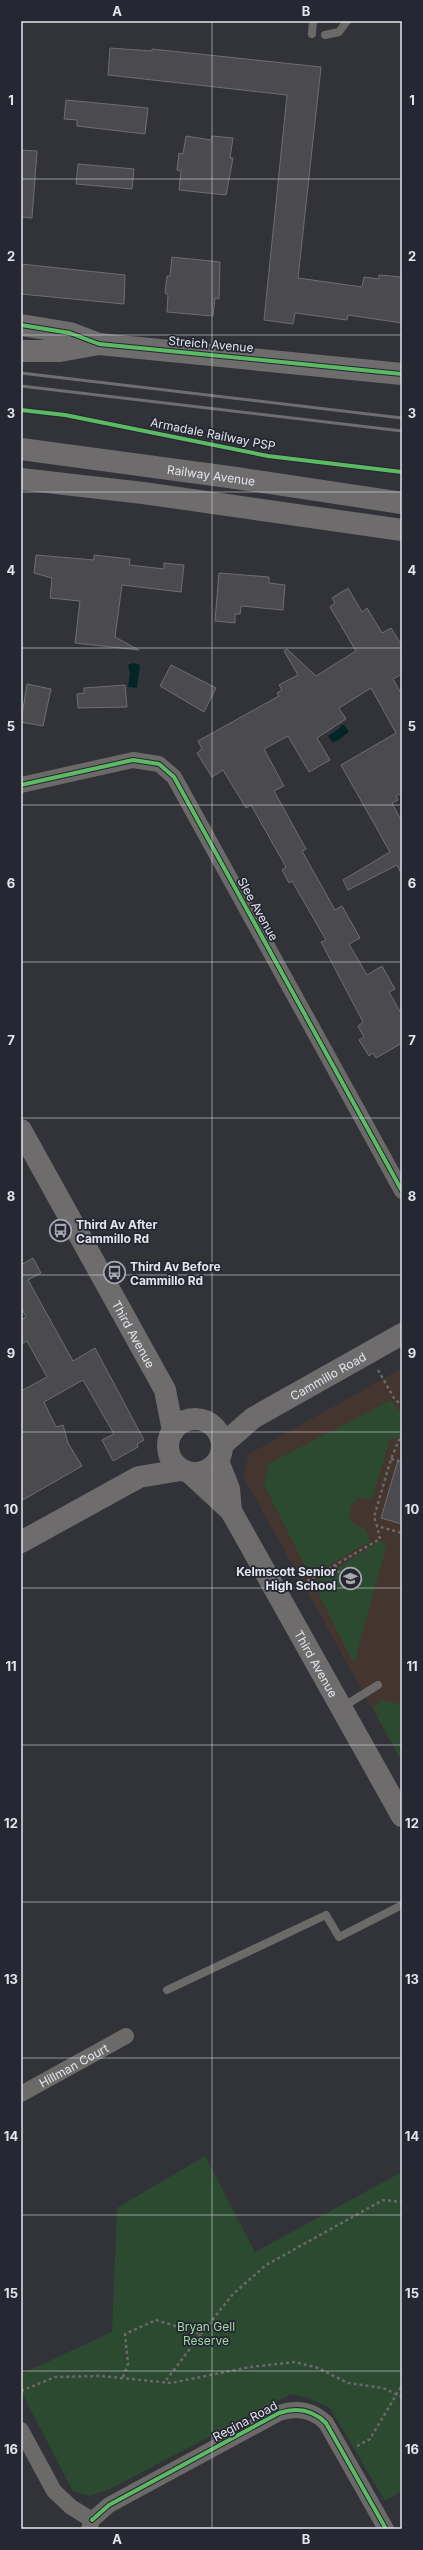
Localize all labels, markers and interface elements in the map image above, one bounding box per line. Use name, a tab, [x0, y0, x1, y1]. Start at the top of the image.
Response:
text: A	[112, 3, 122, 19]
text: B	[302, 3, 311, 19]
text: 1	[8, 92, 14, 108]
text: 1	[409, 92, 415, 108]
text: 2	[7, 248, 15, 264]
text: 2	[408, 248, 416, 264]
street label: Streich Avenue	[168, 333, 254, 355]
text: 3	[7, 405, 15, 421]
text: 3	[408, 405, 416, 421]
street label: Armadale Railway PSP	[149, 414, 277, 454]
street label: Railway Avenue	[166, 461, 256, 488]
text: 4	[7, 562, 16, 578]
text: 4	[408, 562, 417, 578]
text: 5	[7, 718, 15, 734]
text: 5	[408, 718, 416, 734]
text: 6	[7, 875, 15, 891]
street label: Slee Avenue	[234, 875, 282, 943]
text: 6	[408, 875, 416, 891]
text: 7	[7, 1032, 15, 1048]
text: 7	[408, 1032, 416, 1048]
text: 8	[7, 1188, 15, 1204]
text: 8	[408, 1188, 416, 1204]
place label: Third Av After Cammillo Rd	[76, 1217, 157, 1246]
bus stop icon: Third Av After Cammillo Rd	[48, 1218, 74, 1244]
place label: Third Av Before Cammillo Rd	[130, 1259, 221, 1288]
bus stop icon: Third Av Before Cammillo Rd	[102, 1260, 128, 1286]
street label: Third Avenue	[109, 1297, 159, 1370]
text: 9	[7, 1345, 15, 1361]
text: 9	[408, 1345, 416, 1361]
street label: Cammillo Road	[287, 1348, 368, 1403]
text: 10	[4, 1501, 18, 1517]
text: 10	[405, 1501, 419, 1517]
place label: Kelmscott Senior High School	[236, 1564, 336, 1593]
school or university icon: Kelmscott Senior High School	[338, 1565, 364, 1591]
street label: Third Avenue	[292, 1627, 341, 1700]
text: 11	[5, 1658, 17, 1674]
text: 11	[406, 1658, 418, 1674]
text: 12	[4, 1815, 18, 1831]
text: 12	[405, 1815, 419, 1831]
text: 13	[4, 1971, 18, 1987]
text: 13	[405, 1971, 419, 1987]
street label: Hillman Court	[36, 2040, 111, 2090]
text: 14	[4, 2128, 18, 2144]
text: 14	[405, 2128, 419, 2144]
text: 15	[4, 2285, 18, 2301]
text: 15	[405, 2285, 419, 2301]
park label: Bryan Gell Reserve	[177, 2319, 235, 2348]
street label: Regina Road	[210, 2398, 280, 2444]
text: 16	[4, 2441, 18, 2457]
text: 16	[405, 2441, 419, 2457]
text: A	[112, 2531, 122, 2547]
text: B	[302, 2531, 311, 2547]

